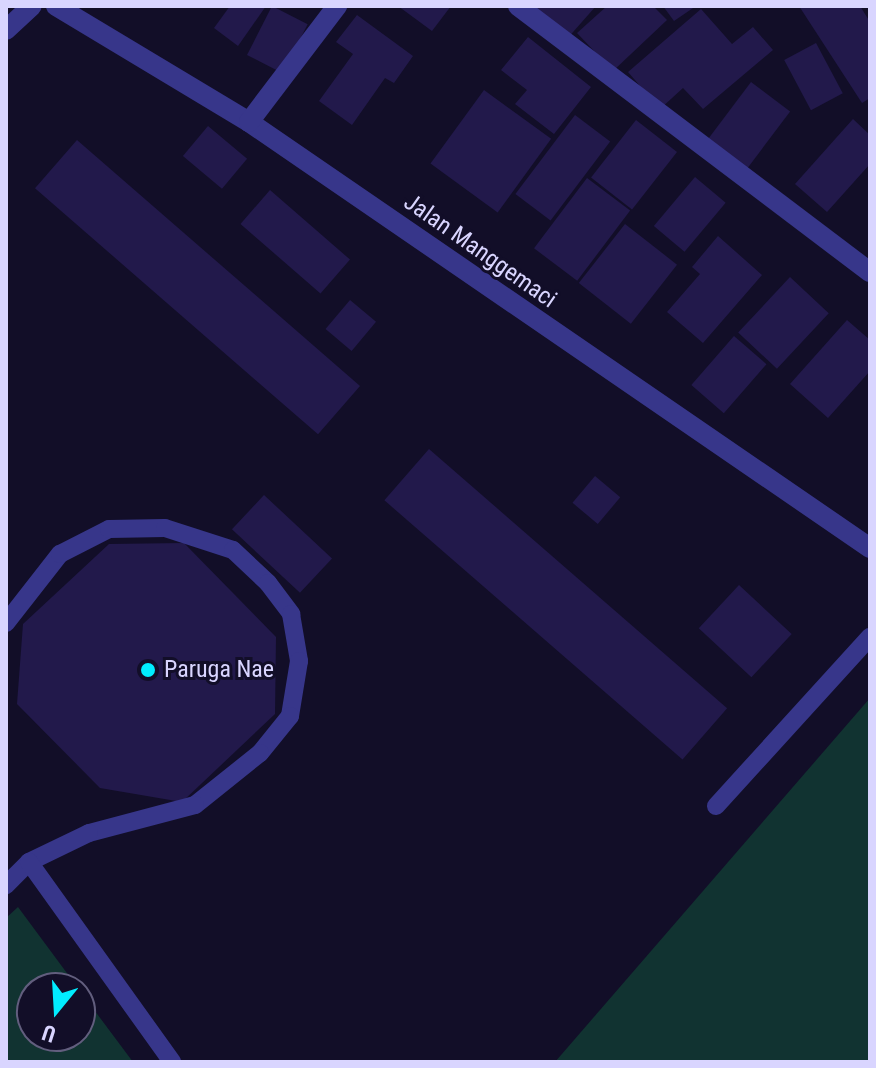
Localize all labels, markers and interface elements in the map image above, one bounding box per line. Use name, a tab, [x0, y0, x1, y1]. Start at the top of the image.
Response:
street label: Jalan Manggemaci	[398, 188, 562, 314]
place label: Paruga Nae	[164, 656, 274, 684]
marker: Paruga Nae	[139, 661, 157, 679]
north arrow	[16, 972, 96, 1052]
text: U	[39, 1020, 59, 1047]

